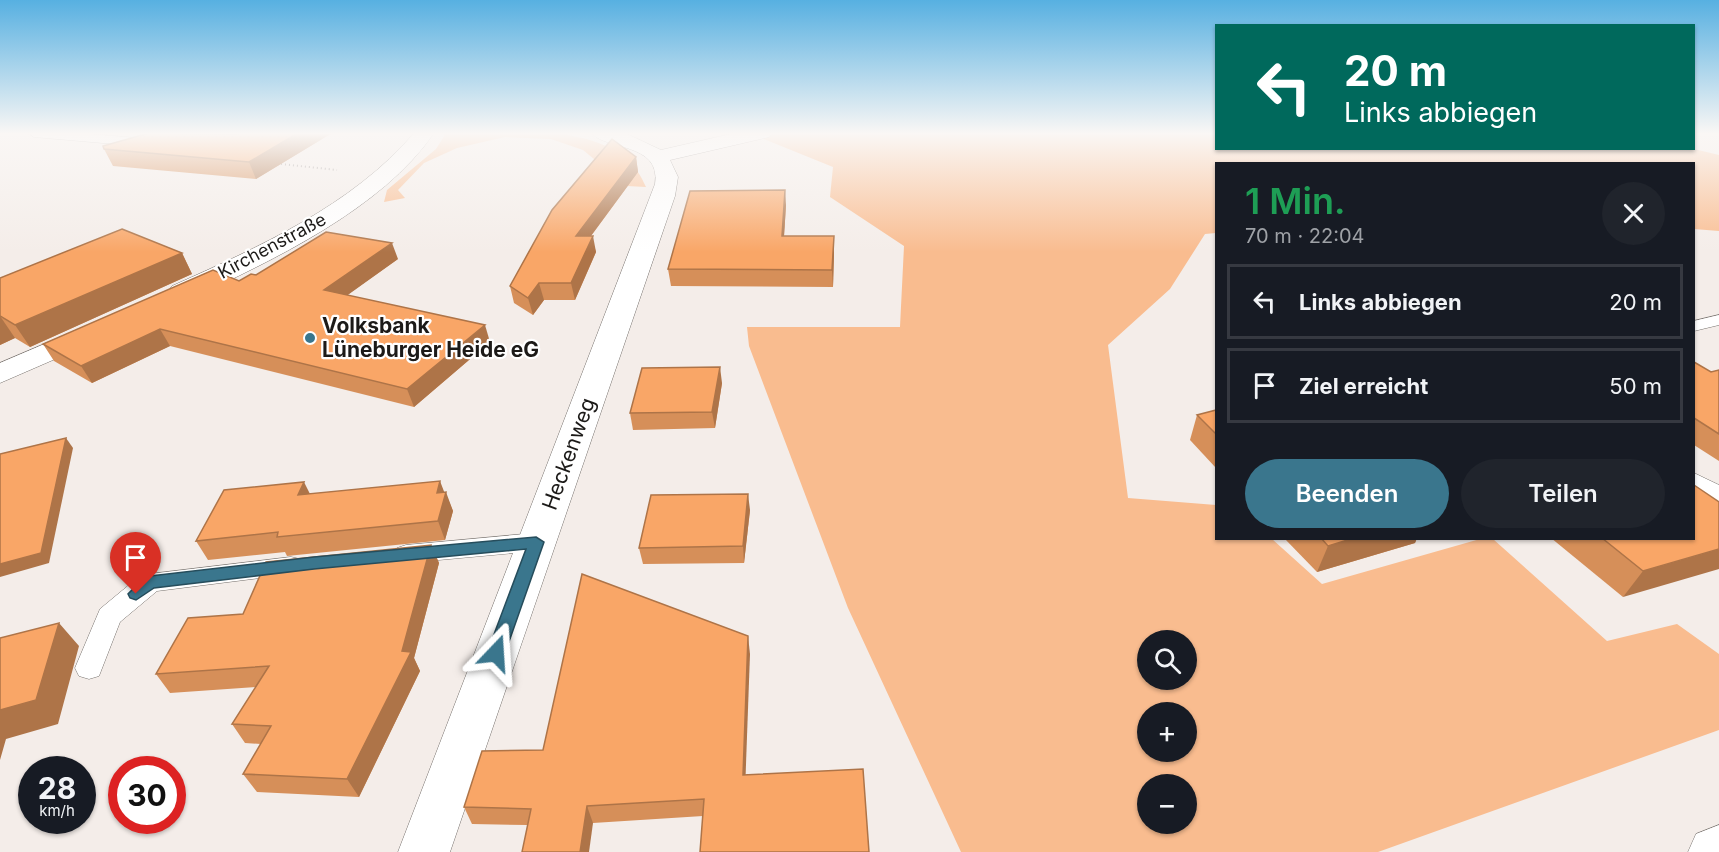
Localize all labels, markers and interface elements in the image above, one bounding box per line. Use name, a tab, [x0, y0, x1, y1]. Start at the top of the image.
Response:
text: 20 m	[1344, 45, 1447, 96]
icon: left	[1245, 48, 1323, 126]
text: Links abbiegen	[1344, 96, 1537, 129]
text: 1 Min.	[1245, 179, 1345, 223]
button: close	[1602, 182, 1665, 245]
street label: Kirchenstraße	[214, 208, 329, 283]
text: 70 m · 22:04	[1245, 224, 1364, 248]
icon: left	[1248, 285, 1281, 318]
text: Links abbiegen	[1299, 289, 1462, 315]
text: 20 m	[1609, 289, 1662, 315]
place label: Volksbank Lüneburger Heide eG	[322, 313, 539, 362]
marker: Volksbank Lüneburger Heide eG	[303, 331, 317, 345]
icon: arrive	[1248, 369, 1281, 402]
text: Ziel erreicht	[1299, 373, 1428, 399]
text: 50 m	[1609, 373, 1662, 399]
street label: Heckenweg	[537, 394, 600, 513]
button: Beenden	[1245, 459, 1449, 528]
button: Teilen	[1461, 459, 1665, 528]
pin	[110, 532, 161, 594]
icon: arrive	[119, 541, 152, 574]
position arrow	[464, 621, 528, 685]
map controls	[1137, 630, 1197, 834]
button: search	[1137, 630, 1197, 690]
button: +	[1137, 702, 1197, 762]
speed limit sign: 30	[108, 756, 186, 834]
text: 28	[38, 770, 76, 806]
button: −	[1137, 774, 1197, 834]
text: km/h	[39, 801, 75, 820]

